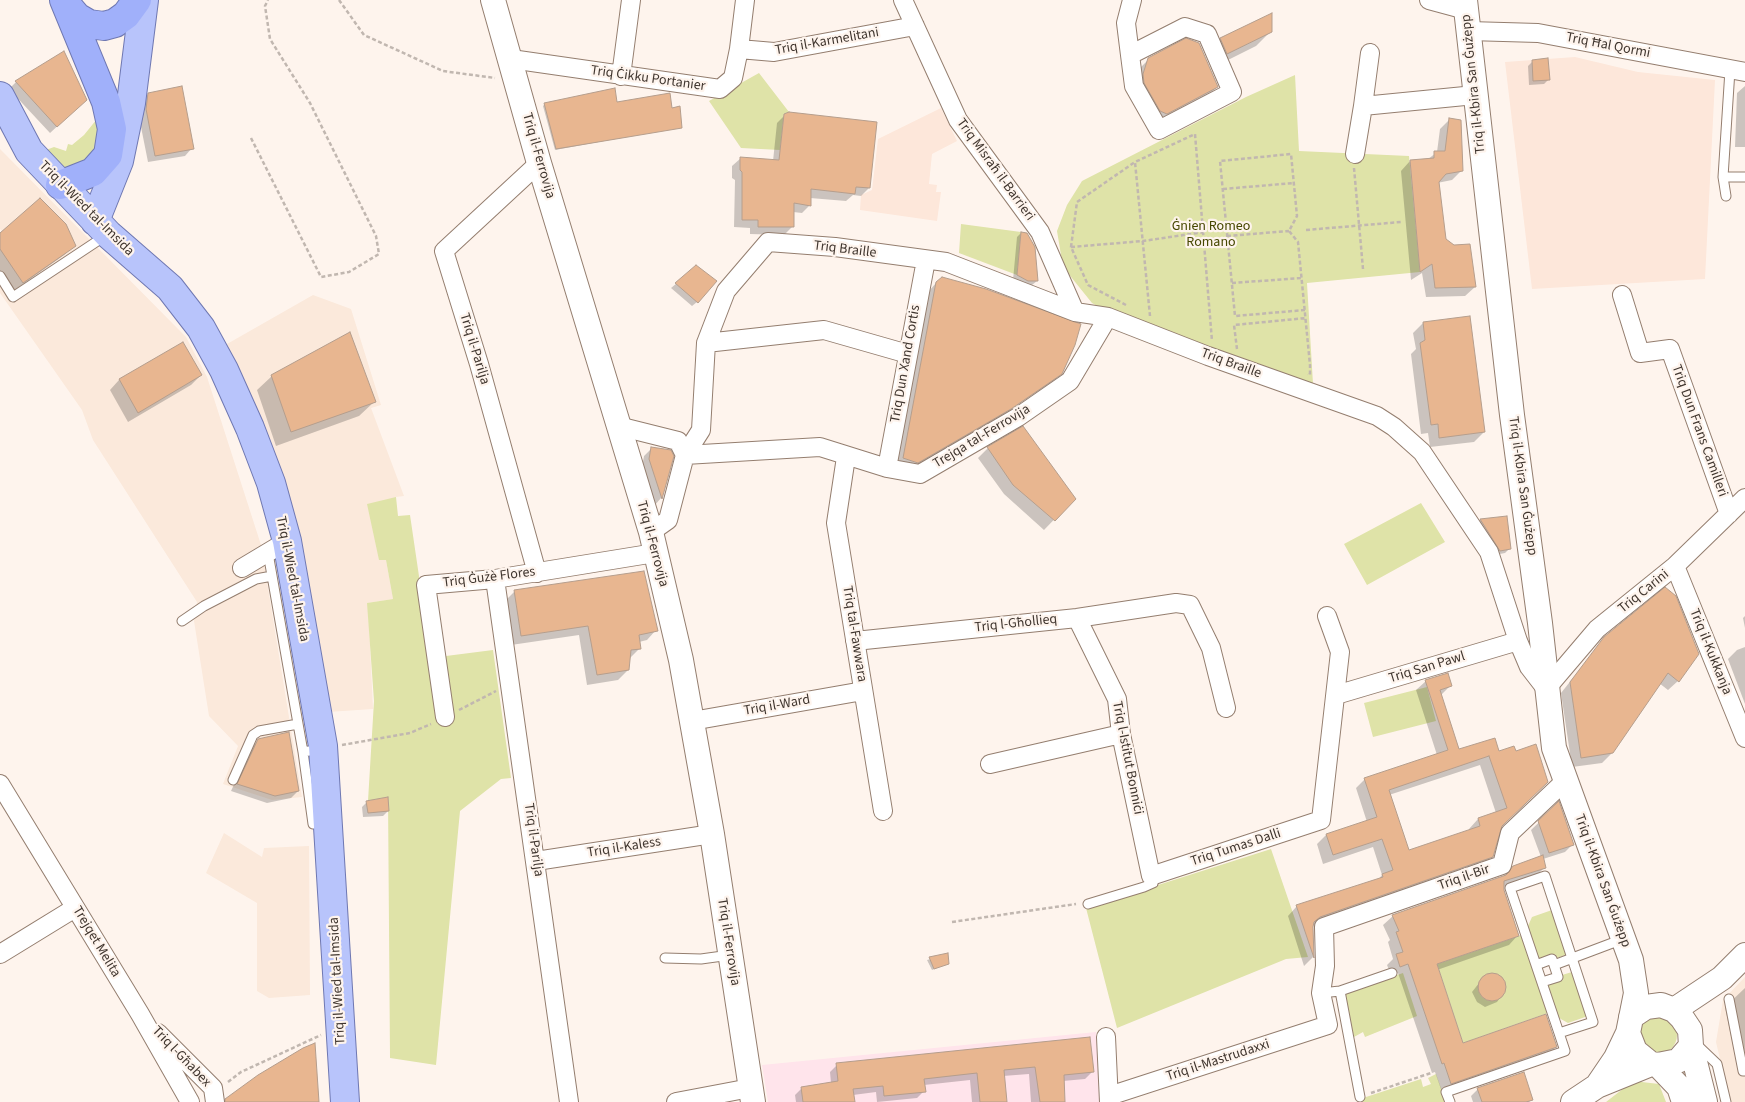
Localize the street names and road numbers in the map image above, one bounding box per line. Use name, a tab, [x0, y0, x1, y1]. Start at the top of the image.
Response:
street label: Triq il-Kbira San Ġużepp	[1458, 13, 1490, 155]
street label: Triq il-Karmelitani	[774, 25, 880, 59]
street label: Triq Ħal Qormi	[1564, 30, 1652, 62]
street label: Triq Ċikku Portanier	[590, 63, 706, 95]
street label: Triq il-Ferrovija	[518, 111, 558, 201]
street label: Triq Misraħ il-Barrieri	[952, 116, 1038, 224]
street label: Triq il-Wied tal-Imsida	[35, 158, 137, 260]
street label: Triq Braille	[813, 238, 877, 262]
street label: Triq Dun Xand Cortis	[887, 304, 925, 424]
street label: Triq il-Parilja	[455, 311, 493, 387]
street label: Triq Braille	[1198, 345, 1264, 383]
street label: Triq Dun Frans Camilleri	[1667, 363, 1731, 499]
street label: Trejqa tal-Ferrovija	[930, 401, 1034, 473]
street label: Triq il-Kbira San Ġużepp	[1504, 415, 1540, 557]
street label: Triq il-Ferrovija	[632, 499, 672, 589]
street label: Triq il-Wied tal-Imsida	[272, 515, 312, 643]
street label: Triq Ġużè Flores	[442, 564, 536, 592]
street label: Triq Carini	[1615, 567, 1673, 617]
street label: Triq tal-Fawwara	[838, 585, 870, 683]
street label: Triq il-Kukkanja	[1685, 606, 1735, 698]
street label: Triq l-Għollieq	[974, 611, 1058, 637]
street label: Triq San Pawl	[1387, 648, 1467, 688]
street label: Triq il-Ward	[742, 692, 812, 720]
street label: Triq l-Istitut Bonniċi	[1108, 700, 1146, 816]
street label: Triq il-Parilja	[520, 802, 546, 878]
street label: Triq il-Kbira San Ġużepp	[1570, 812, 1634, 950]
street label: Triq Tumas Dalli	[1189, 826, 1283, 870]
street label: Triq il-Kaless	[586, 834, 662, 862]
street label: Triq il-Bir	[1436, 861, 1492, 895]
street label: Triq il-Ferrovija	[713, 897, 743, 987]
street label: Trejqet Melita	[68, 904, 124, 980]
street label: Triq il-Wied tal-Imsida	[326, 917, 350, 1045]
street label: Triq l-Għabex	[148, 1023, 214, 1091]
street label: Triq il-Mastrudaxxi	[1164, 1036, 1272, 1086]

